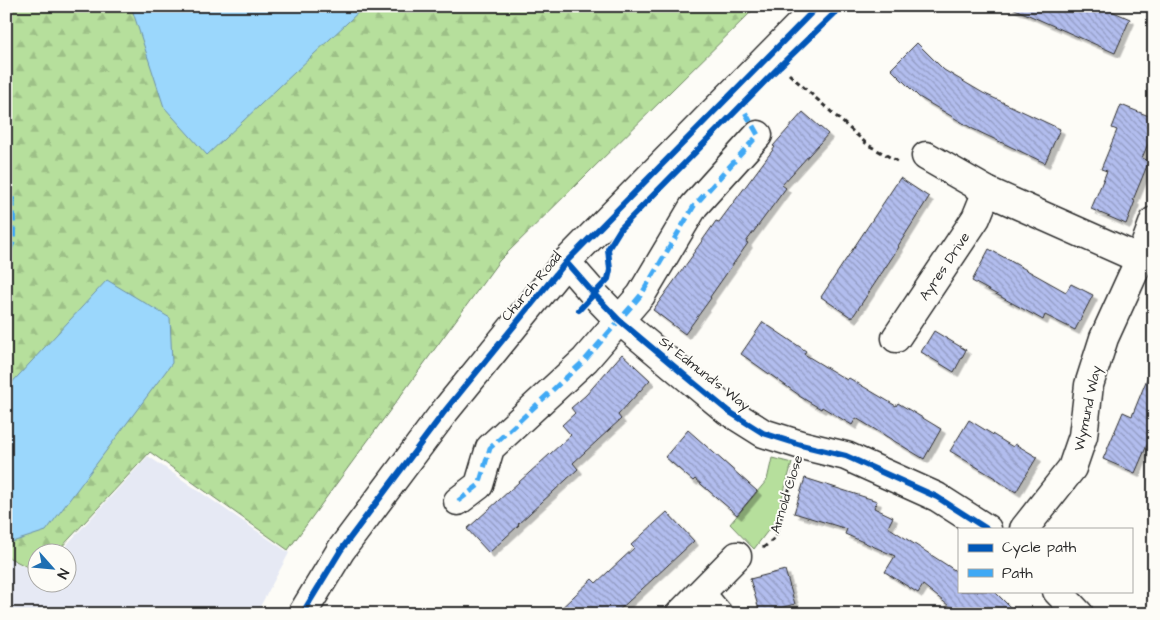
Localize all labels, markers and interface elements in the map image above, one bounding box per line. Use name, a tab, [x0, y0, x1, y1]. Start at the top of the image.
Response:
street label: Ayres Drive	[915, 228, 975, 305]
street label: Church Road	[497, 248, 567, 326]
street label: St Edmund's Way	[655, 332, 754, 416]
street label: Wymund Way	[1069, 363, 1107, 453]
street label: Arnold Close	[766, 452, 809, 536]
legend	[958, 528, 1132, 592]
text: Cycle path	[1002, 537, 1077, 559]
north arrow	[28, 542, 78, 592]
text: Path	[1002, 563, 1033, 584]
text: N	[52, 565, 74, 582]

